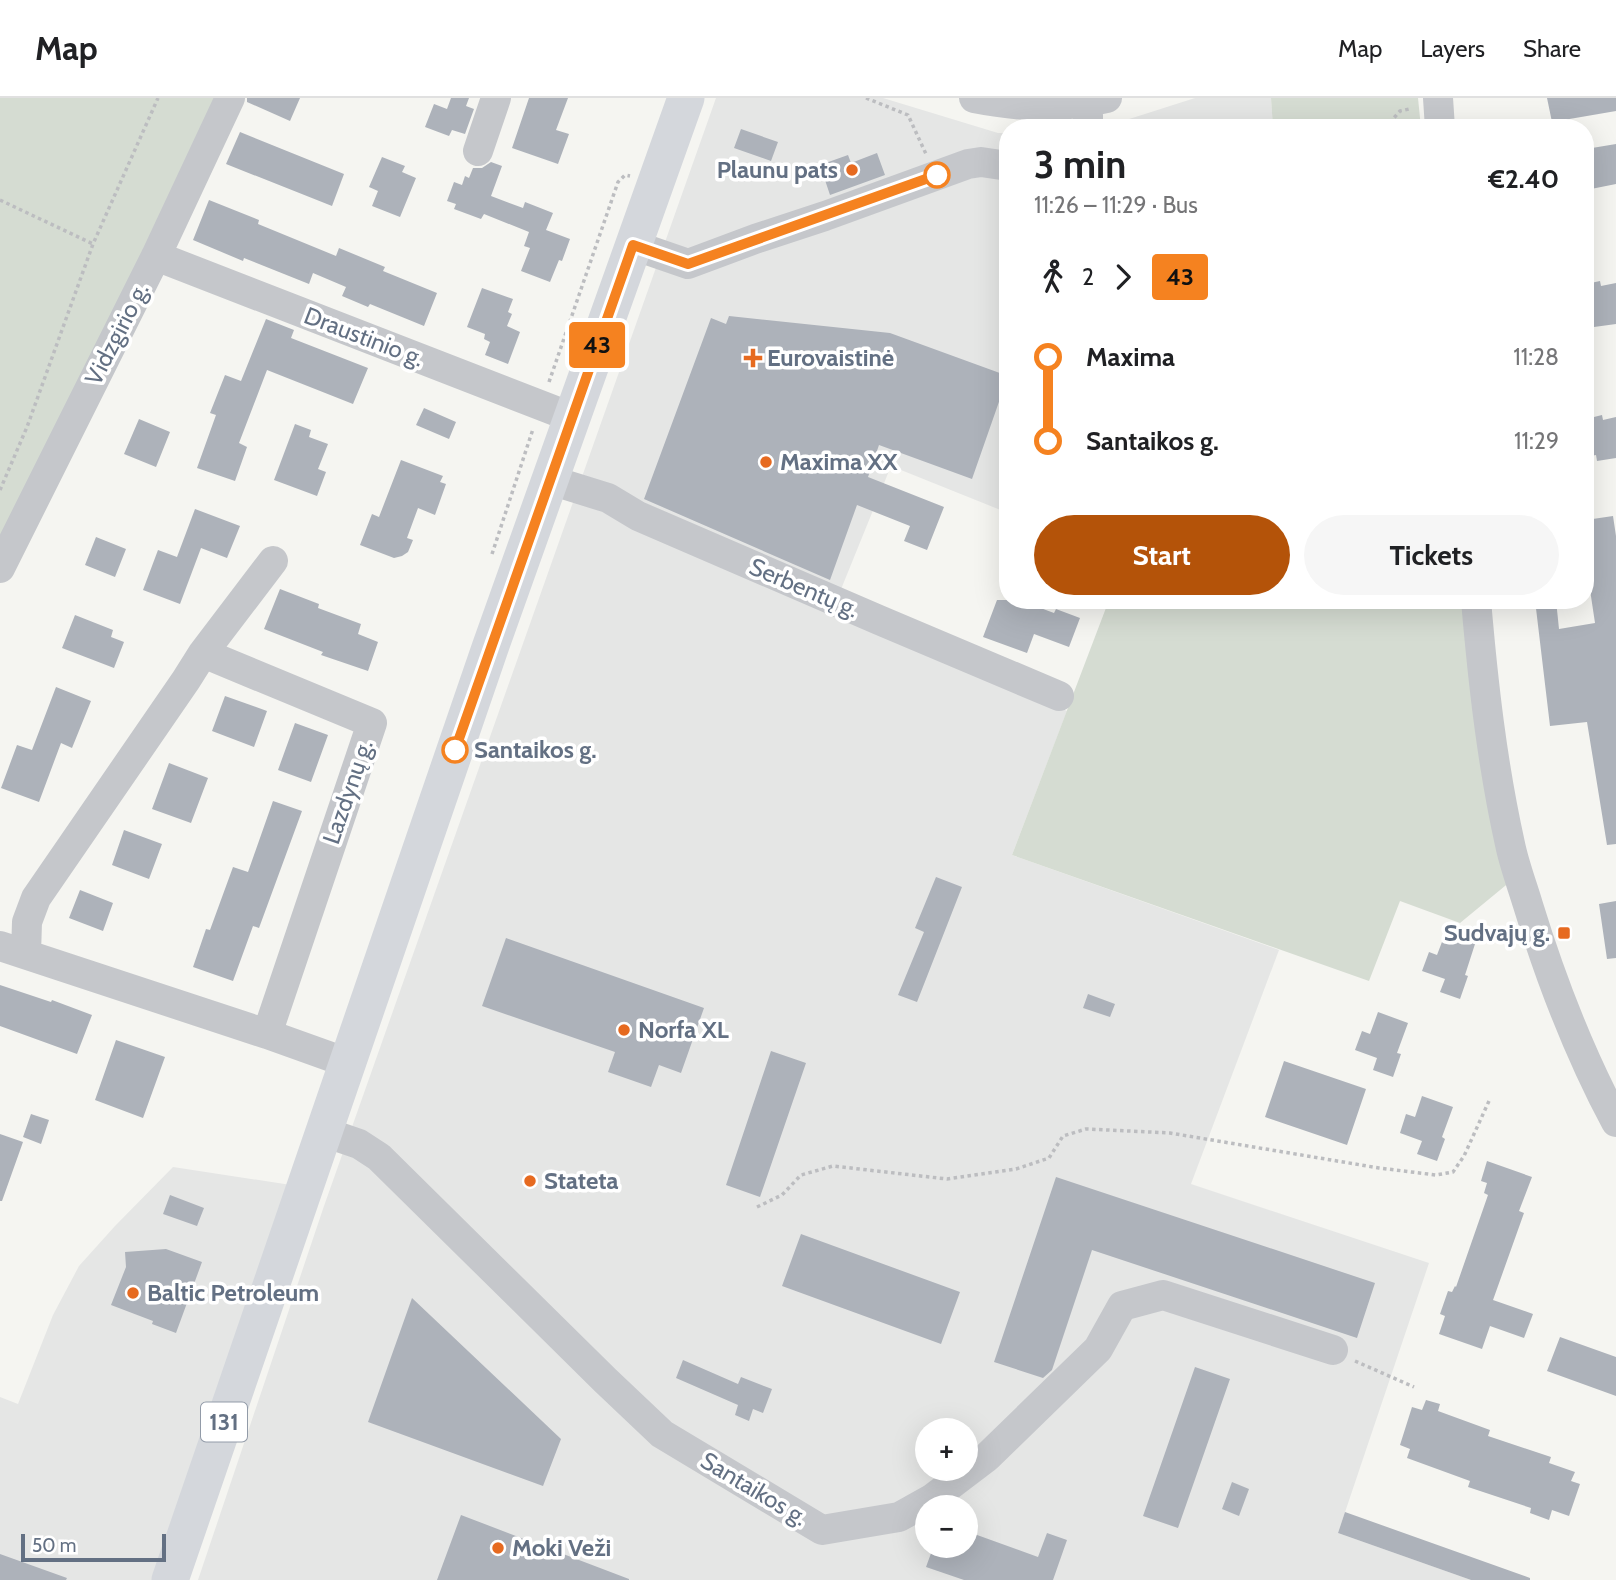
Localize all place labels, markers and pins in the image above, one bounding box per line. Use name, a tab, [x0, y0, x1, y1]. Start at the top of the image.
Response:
place label: Plaunu pats	[717, 155, 838, 184]
marker: Plaunu pats	[844, 162, 860, 178]
unlabelled marker	[924, 162, 950, 188]
place label: Eurovaistinė	[767, 343, 894, 372]
marker: Eurovaistinė	[745, 350, 761, 366]
place label: Maxima XX	[780, 447, 899, 476]
marker: Maxima XX	[758, 454, 774, 470]
place label: Santaikos g.	[474, 735, 597, 764]
marker: Santaikos g.	[442, 737, 468, 763]
place label: Sudvajų g.	[1444, 918, 1550, 947]
marker: Sudvajų g.	[1556, 925, 1572, 941]
place label: Norfa XL	[638, 1015, 729, 1044]
marker: Norfa XL	[616, 1022, 632, 1038]
place label: Stateta	[544, 1166, 619, 1195]
marker: Stateta	[522, 1173, 538, 1189]
place label: Baltic Petroleum	[147, 1278, 319, 1307]
marker: Baltic Petroleum	[125, 1285, 141, 1301]
place label: Moki Veži	[512, 1533, 611, 1562]
marker: Moki Veži	[490, 1540, 506, 1556]

